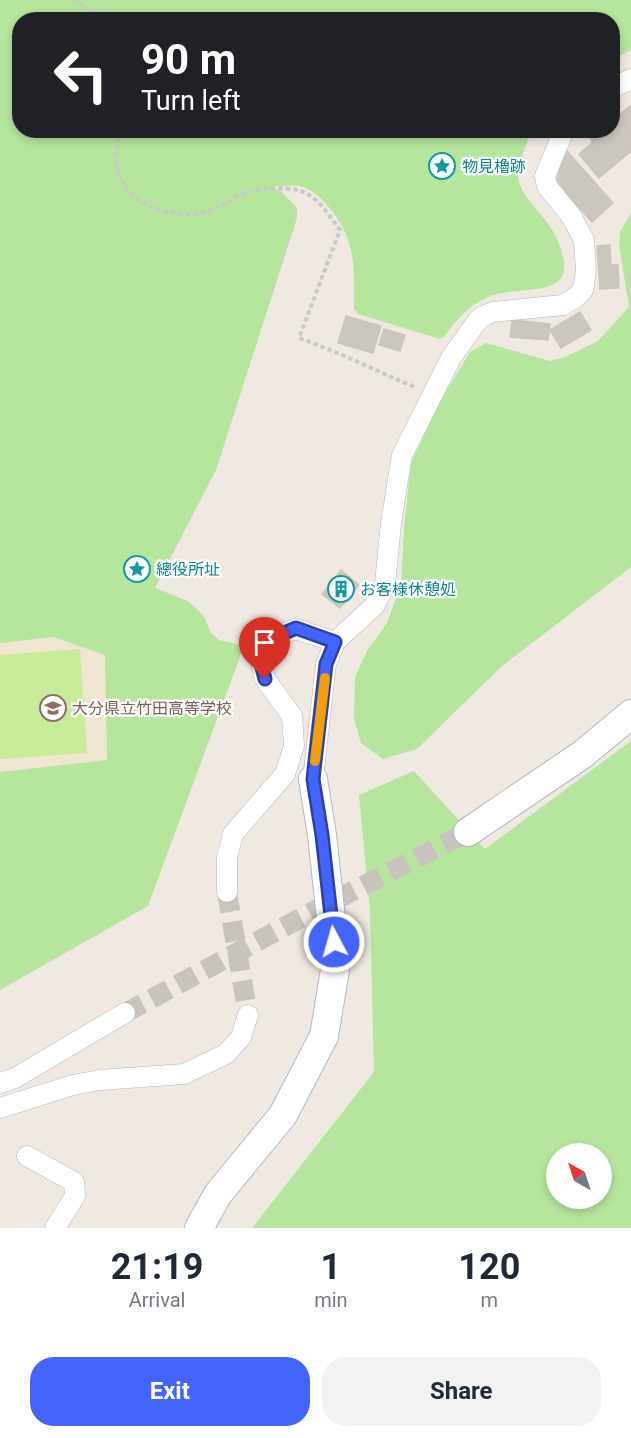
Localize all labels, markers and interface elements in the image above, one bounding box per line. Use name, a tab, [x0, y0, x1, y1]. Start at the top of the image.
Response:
text: 90 m	[141, 35, 236, 84]
icon: left	[42, 36, 120, 114]
text: Turn left	[141, 85, 241, 117]
place icon: 物見櫓跡	[427, 151, 457, 181]
place label: 物見櫓跡	[462, 157, 526, 176]
place icon: 總役所址	[122, 554, 152, 584]
place label: 總役所址	[156, 560, 220, 579]
building icon: お客様休憩処	[326, 574, 356, 604]
place label: お客様休憩処	[360, 580, 456, 599]
pin	[239, 617, 290, 679]
icon: arrive	[248, 626, 281, 659]
school or university icon: 大分県立竹田高等学校	[38, 693, 68, 723]
place label: 大分県立竹田高等学校	[72, 699, 232, 718]
position arrow	[302, 910, 366, 974]
north arrow	[546, 1143, 612, 1209]
map controls	[546, 1143, 612, 1209]
text: 21:19	[111, 1246, 203, 1288]
text: 1	[321, 1246, 341, 1288]
text: 120	[458, 1246, 520, 1288]
text: Arrival	[129, 1288, 185, 1312]
text: min	[314, 1288, 348, 1312]
text: m	[481, 1288, 498, 1312]
button: Exit	[30, 1357, 310, 1426]
button: Share	[322, 1357, 601, 1426]

